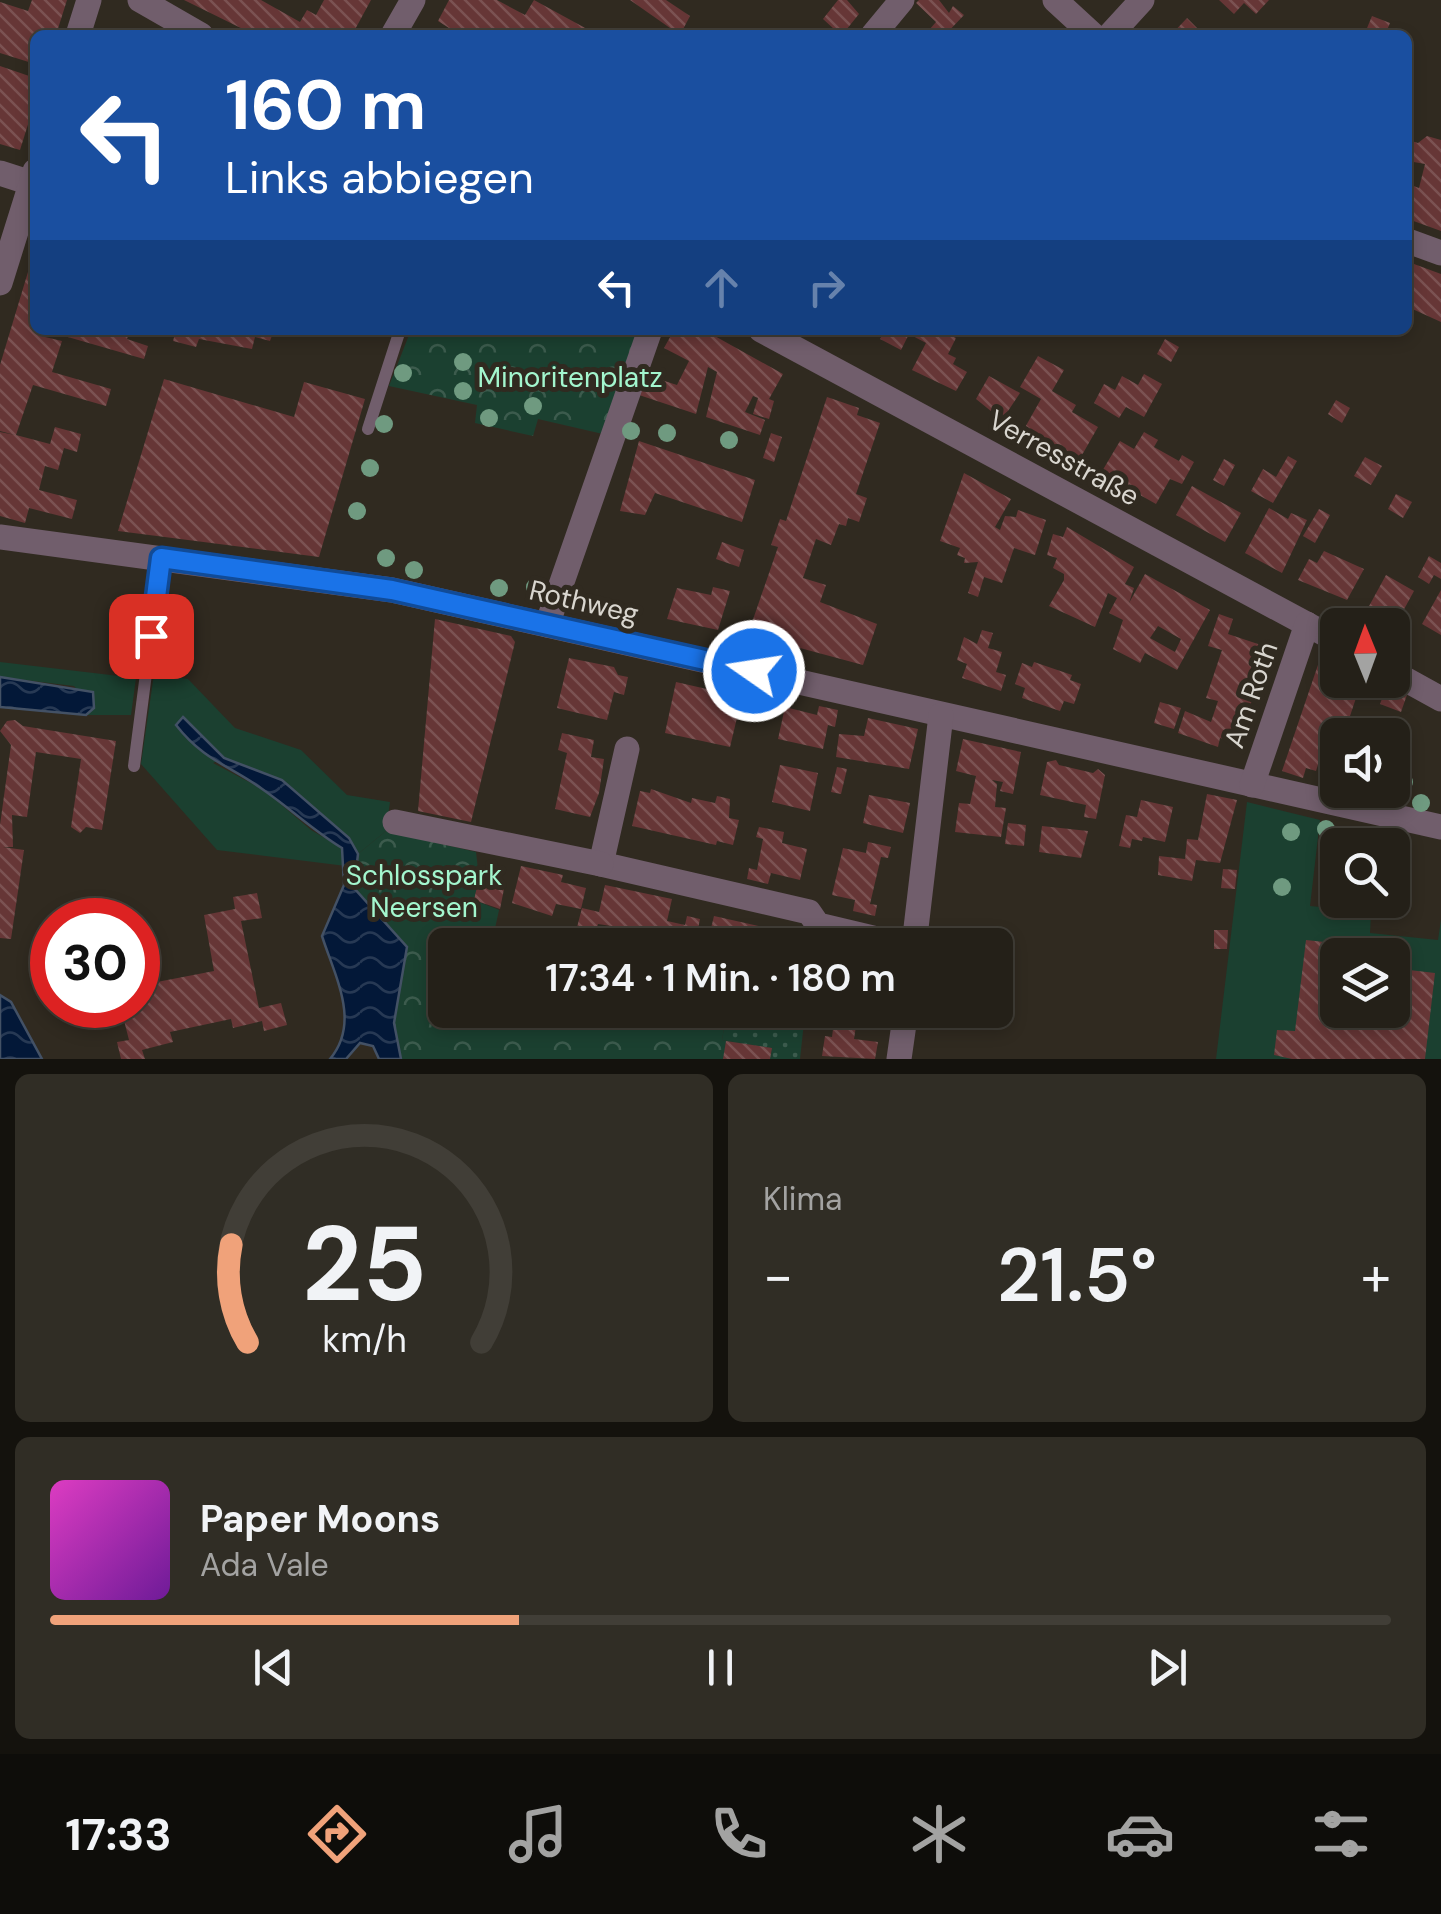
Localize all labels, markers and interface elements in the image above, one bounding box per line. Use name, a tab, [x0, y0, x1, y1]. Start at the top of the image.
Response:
text: 160 m	[225, 60, 426, 151]
icon: left	[60, 70, 190, 200]
text: Links abbiegen	[225, 148, 534, 207]
icon: left	[589, 260, 644, 315]
icon: ahead	[694, 260, 749, 315]
icon: right	[799, 260, 854, 315]
park label: Minoritenplatz	[478, 359, 663, 396]
street label: Verresstraße	[982, 401, 1146, 515]
street label: Rothweg	[526, 571, 642, 633]
pin	[109, 594, 194, 679]
north arrow	[1320, 608, 1410, 698]
map controls	[1320, 608, 1410, 1028]
icon: arrive	[124, 609, 179, 664]
position arrow	[702, 619, 806, 723]
street label: Am Roth	[1216, 637, 1286, 753]
button: sound	[1320, 718, 1410, 808]
button: search	[1320, 828, 1410, 918]
park label: Schlosspark Neersen	[346, 857, 502, 926]
speed limit sign: 30	[30, 898, 160, 1028]
button: layers	[1320, 938, 1410, 1028]
text: 17:34 · 1 Min. · 180 m	[545, 953, 896, 1003]
text: Klima	[763, 1178, 842, 1220]
text: 25	[302, 1197, 426, 1332]
text: 21.5°	[997, 1227, 1157, 1324]
text: −	[763, 1240, 793, 1312]
text: +	[1361, 1240, 1391, 1312]
text: km/h	[322, 1317, 406, 1363]
text: Paper Moons	[200, 1494, 440, 1544]
text: Ada Vale	[200, 1544, 329, 1586]
icon: previous	[246, 1640, 301, 1695]
icon: pause	[693, 1640, 748, 1695]
icon: next	[1140, 1640, 1195, 1695]
icon: directions	[302, 1799, 372, 1869]
icon: music	[503, 1799, 573, 1869]
icon: phone	[704, 1799, 774, 1869]
icon: climate	[904, 1799, 974, 1869]
icon: car	[1105, 1799, 1175, 1869]
icon: filters	[1306, 1799, 1376, 1869]
text: 17:33	[65, 1805, 172, 1864]

